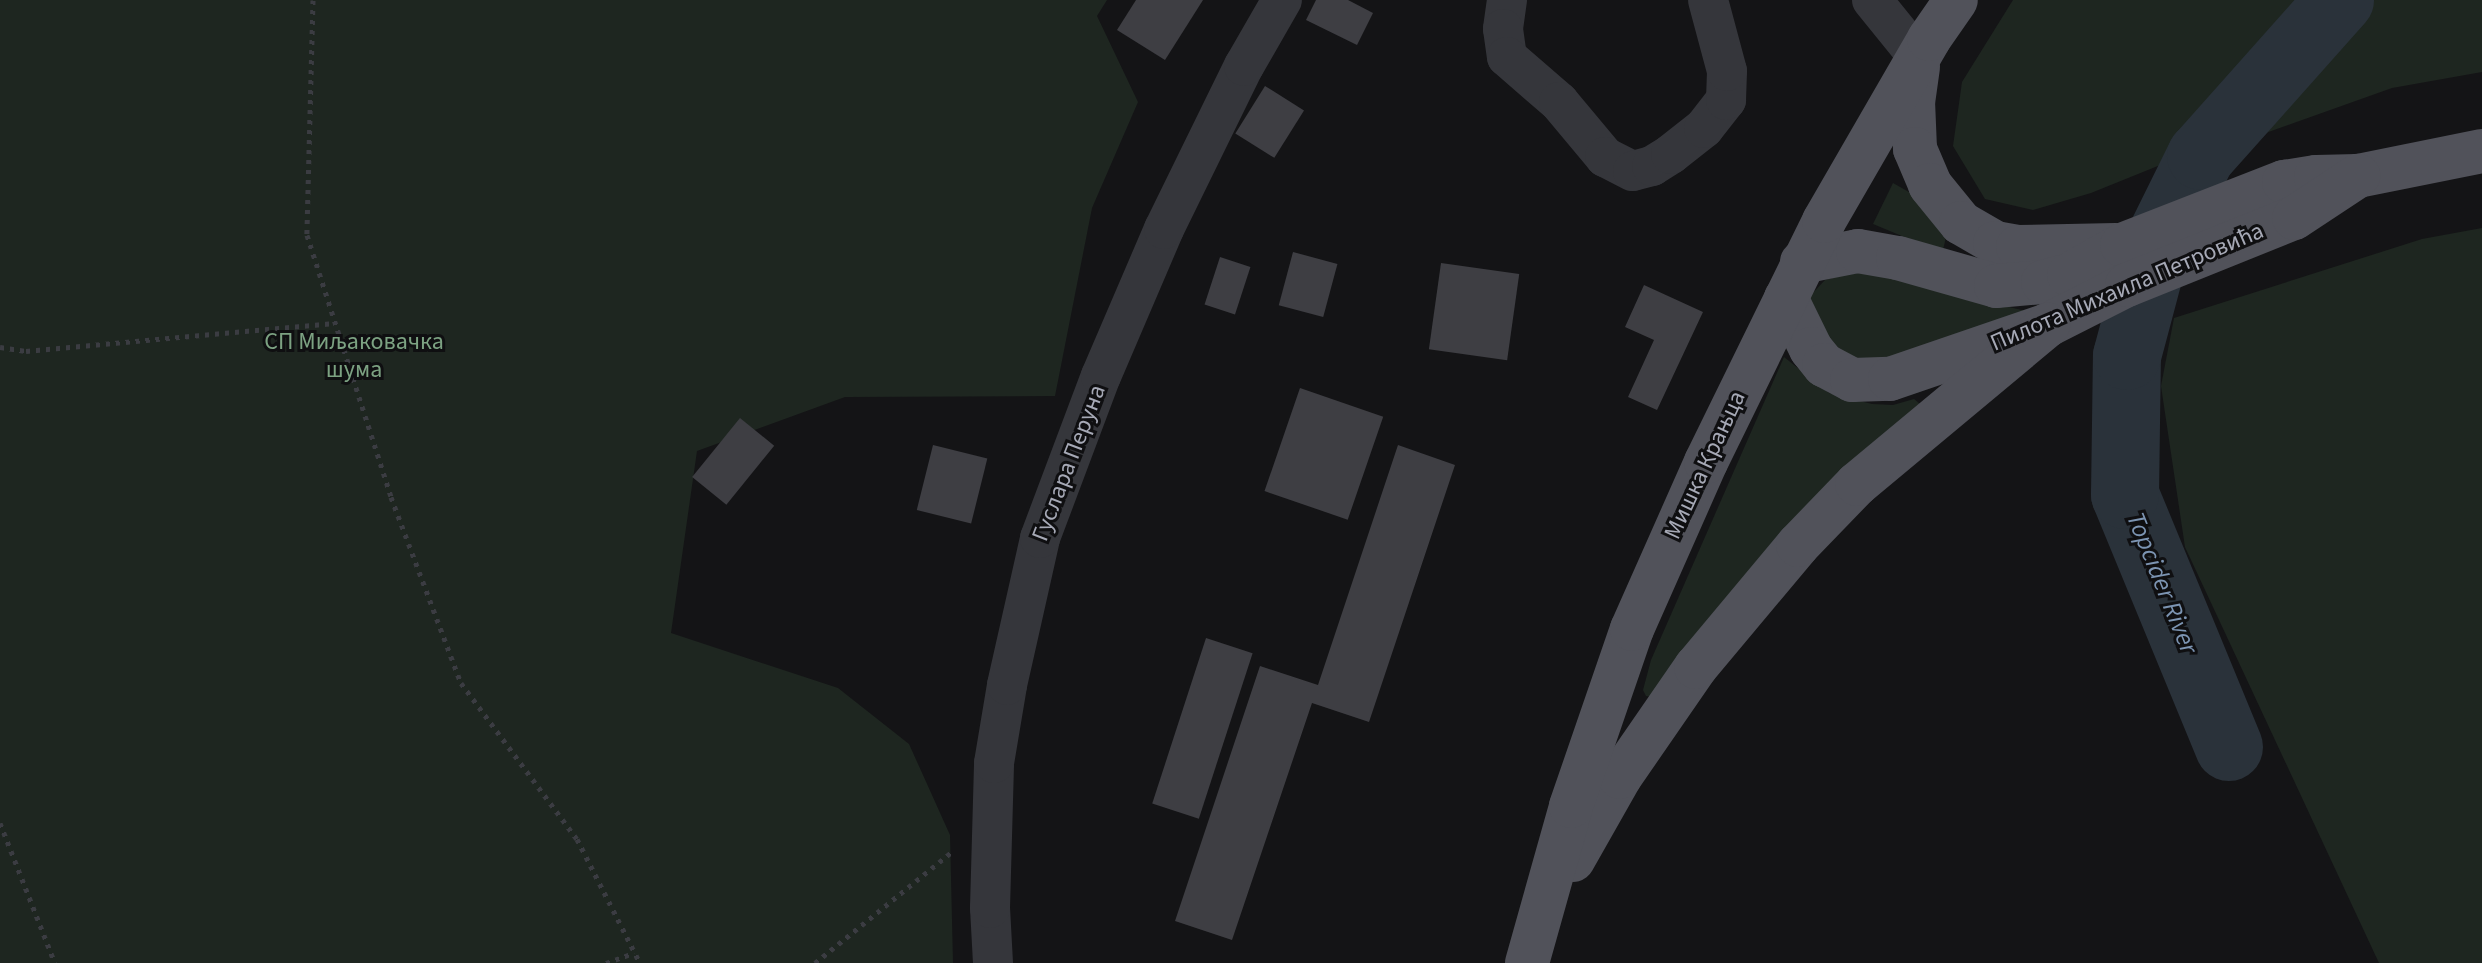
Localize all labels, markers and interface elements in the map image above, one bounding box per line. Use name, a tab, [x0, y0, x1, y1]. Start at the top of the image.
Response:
street label: Пилота Михаила Петровића	[1986, 216, 2268, 358]
park label: СП Миљаковачка шума	[264, 328, 444, 384]
street label: Гуслара Перуна	[1026, 381, 1112, 545]
street label: Мишка Крањца	[1658, 386, 1752, 544]
water label: Topcider River	[2119, 508, 2205, 658]

